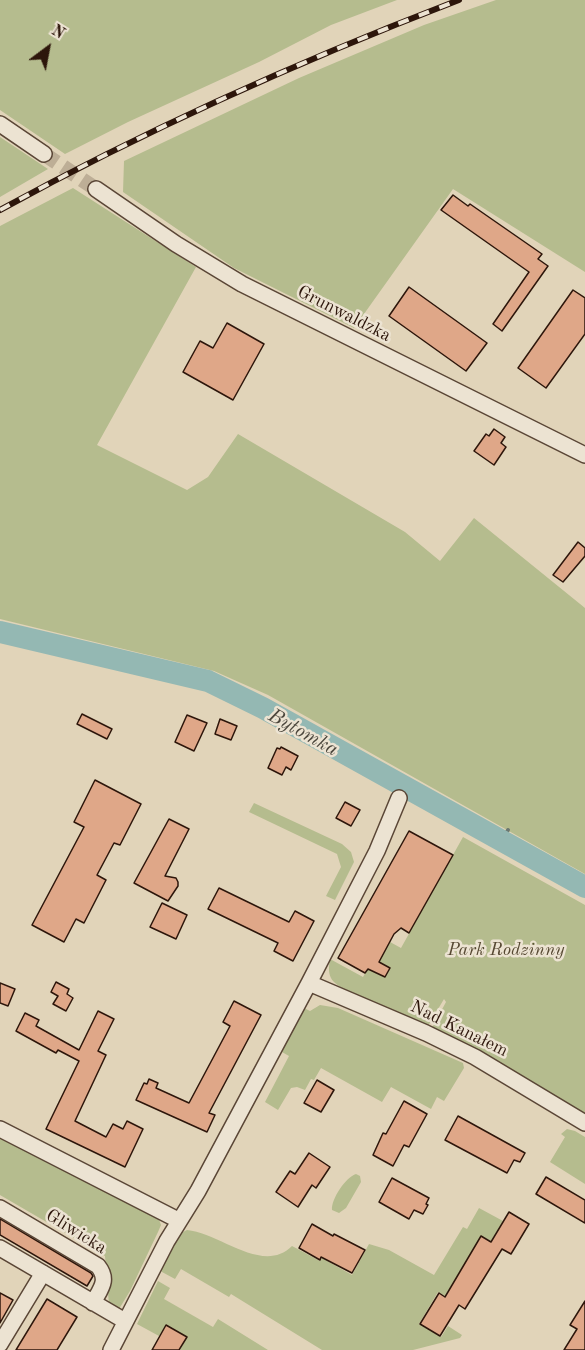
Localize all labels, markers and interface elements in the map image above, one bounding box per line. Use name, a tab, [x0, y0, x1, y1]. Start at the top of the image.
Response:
north arrow	[18, 18, 78, 78]
text: N	[48, 23, 67, 43]
street label: Grunwaldzka	[293, 281, 395, 347]
water label: Bytomka	[264, 704, 342, 762]
park label: Park Rodzinny	[448, 939, 564, 961]
street label: Nad Kanałem	[407, 996, 511, 1062]
street label: Gliwicka	[42, 1205, 110, 1259]

